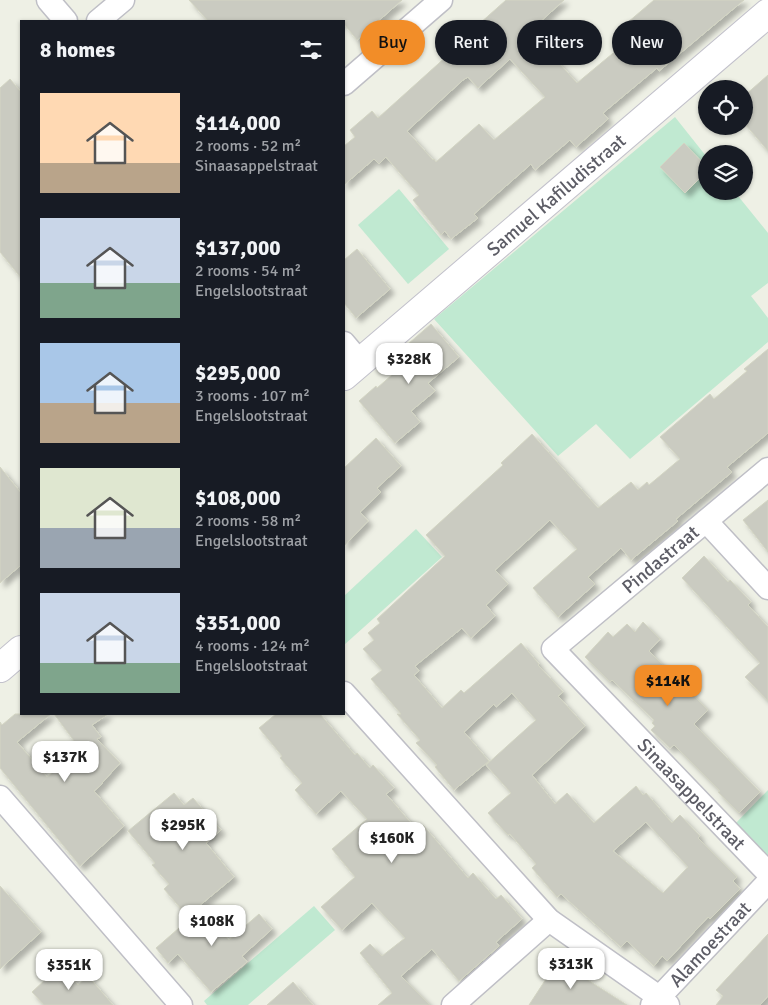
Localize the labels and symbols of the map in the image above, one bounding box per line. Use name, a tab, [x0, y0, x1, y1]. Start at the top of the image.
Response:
street label: Samuel Kafiludistraat	[482, 129, 631, 262]
pin: $328K	[374, 342, 444, 385]
street label: Pindastraat	[617, 520, 704, 599]
pin: $114K	[633, 664, 703, 707]
street label: Sinaasappelstraat	[632, 733, 751, 856]
pin: $137K	[30, 740, 100, 783]
pin: $295K	[148, 808, 218, 851]
pin: $160K	[357, 822, 427, 864]
street label: Alamoestraat	[664, 897, 757, 992]
pin: $108K	[177, 904, 247, 947]
pin: $351K	[34, 948, 104, 991]
pin: $313K	[536, 948, 606, 990]

